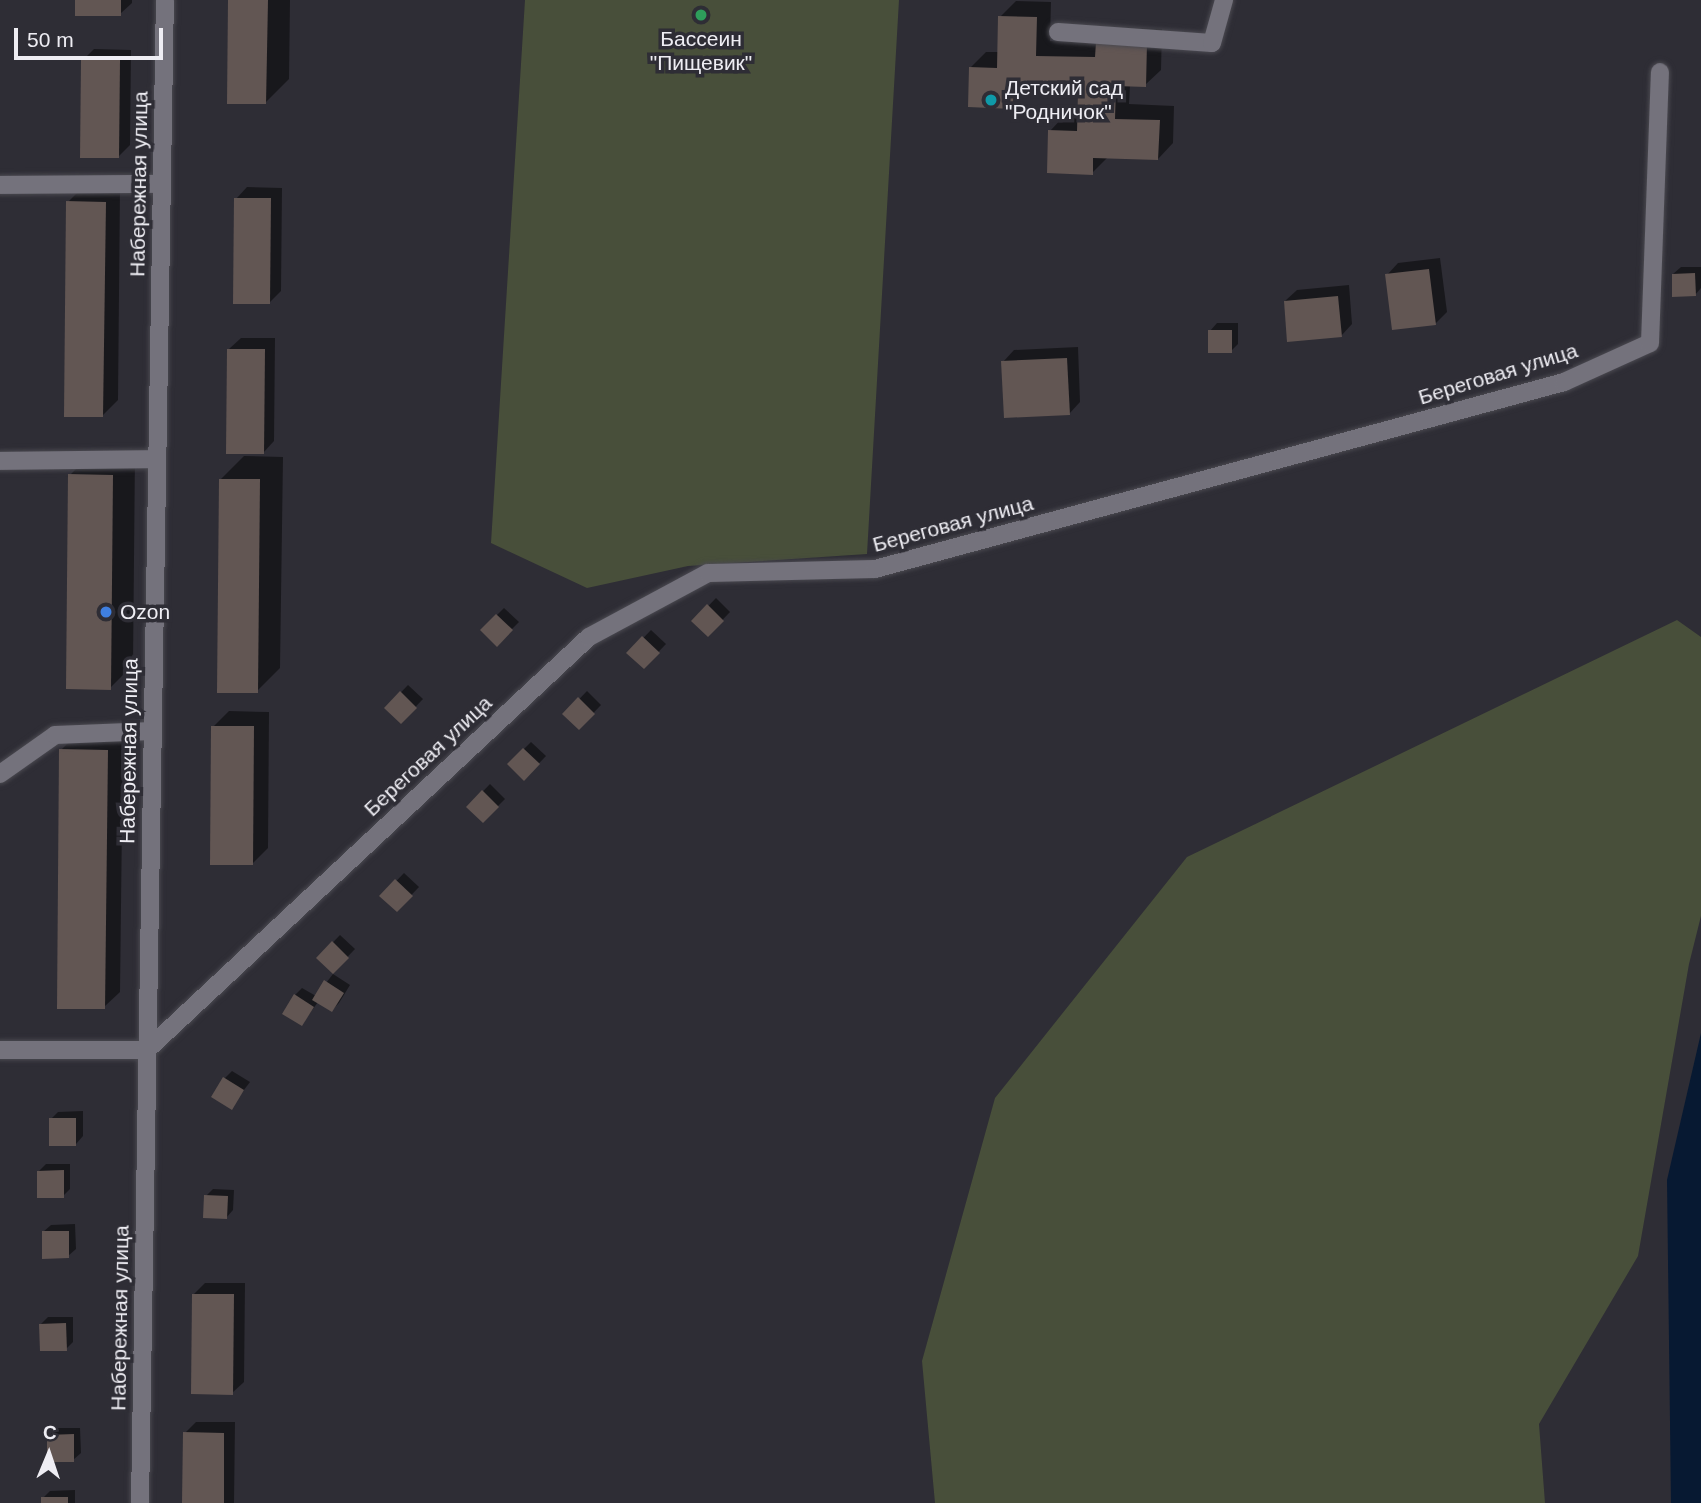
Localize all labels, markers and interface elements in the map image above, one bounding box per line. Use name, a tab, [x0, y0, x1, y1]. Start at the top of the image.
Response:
marker: Бассеин "Пищевик"	[693, 7, 709, 23]
scale bar	[18, 14, 166, 58]
place label: Бассеин "Пищевик"	[650, 26, 752, 76]
text: 50 m	[27, 28, 74, 51]
place label: Детский сад "Родничок"	[1005, 75, 1123, 125]
street label: Набережная улица	[125, 91, 153, 277]
marker: Детский сад "Родничок"	[983, 92, 999, 108]
street label: Береговая улица	[1415, 338, 1581, 410]
street label: Береговая улица	[870, 490, 1036, 558]
place label: Ozon	[120, 599, 170, 625]
marker: Ozon	[98, 604, 114, 620]
street label: Набережная улица	[115, 658, 143, 844]
street label: Береговая улица	[359, 690, 497, 822]
street label: Набережная улица	[106, 1225, 134, 1411]
north arrow	[14, 1419, 84, 1489]
text: С	[43, 1422, 57, 1443]

